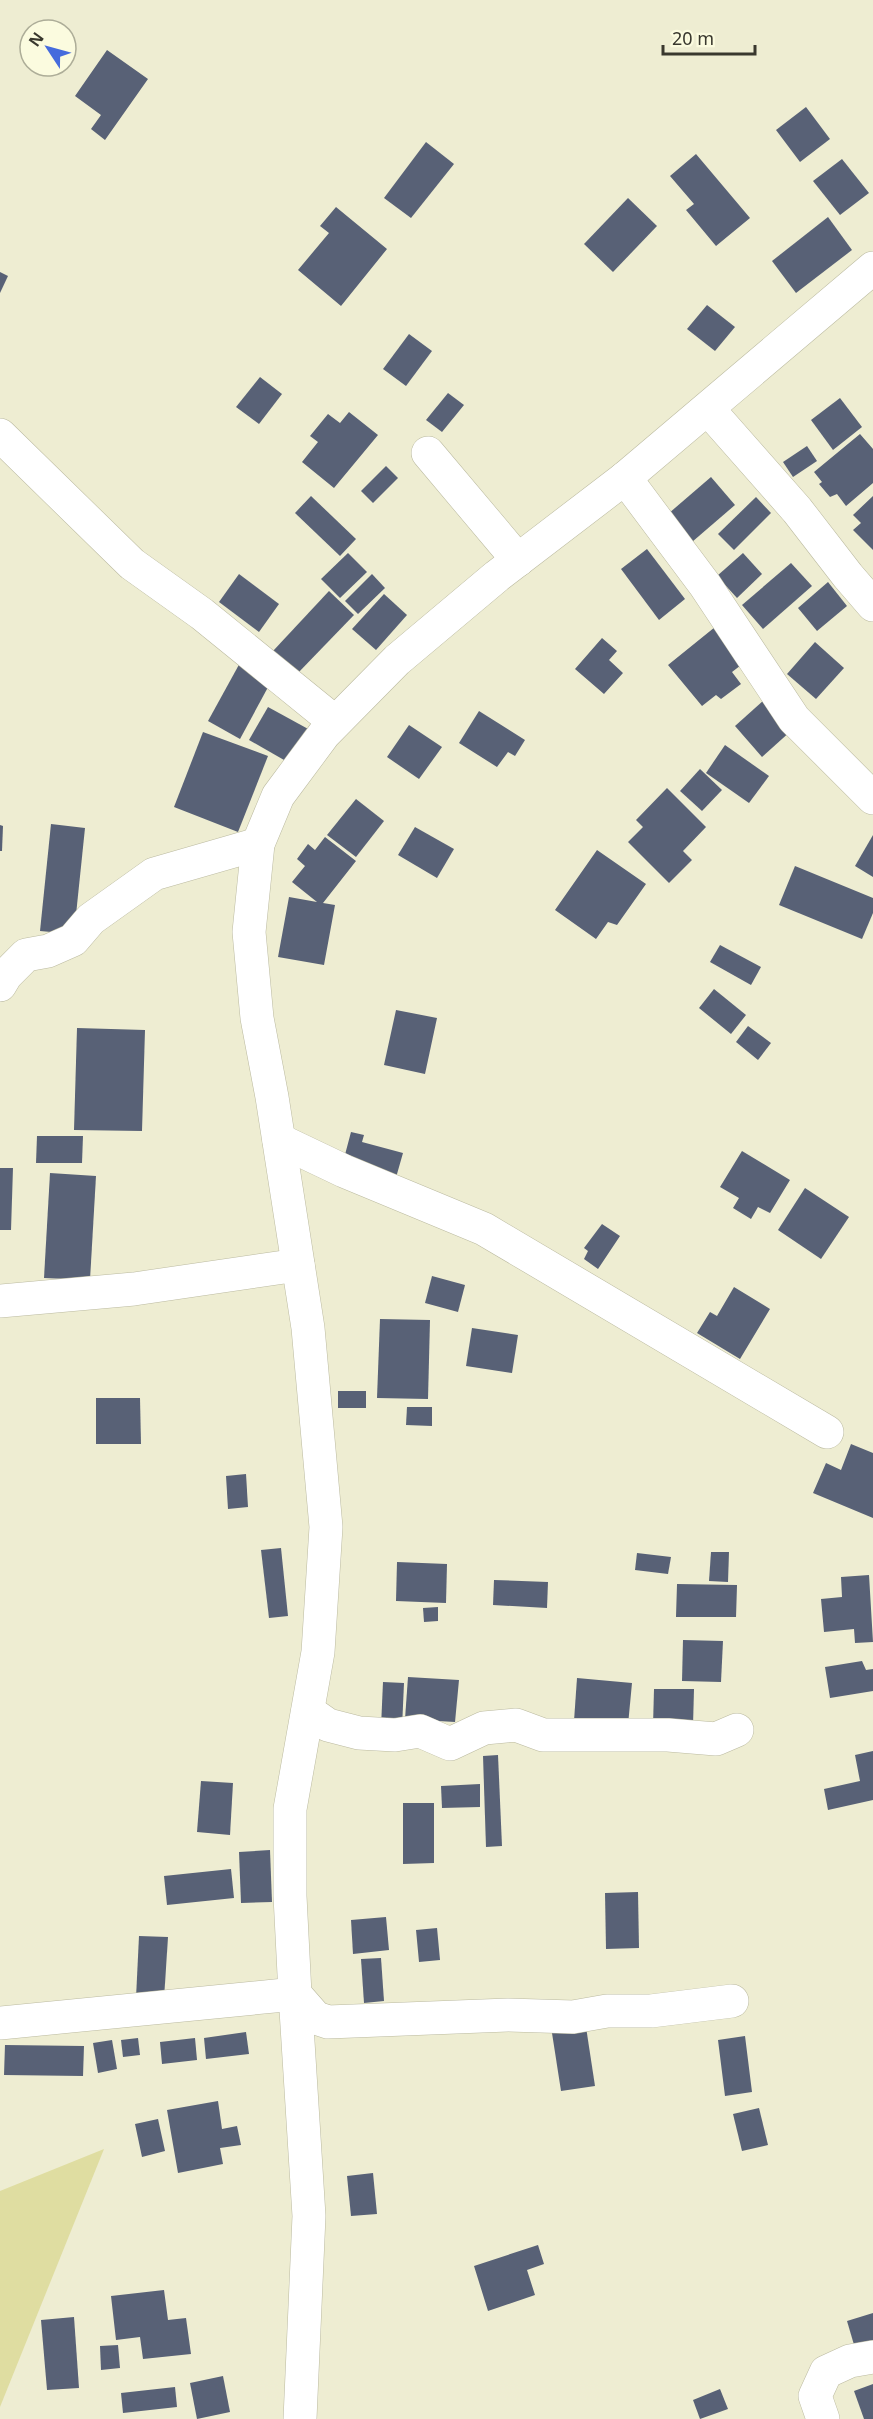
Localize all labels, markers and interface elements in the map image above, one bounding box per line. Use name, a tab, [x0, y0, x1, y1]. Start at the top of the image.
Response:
north arrow	[18, 18, 78, 78]
scale bar	[663, 18, 754, 56]
text: 20 m	[672, 26, 714, 50]
text: N	[23, 27, 49, 51]

